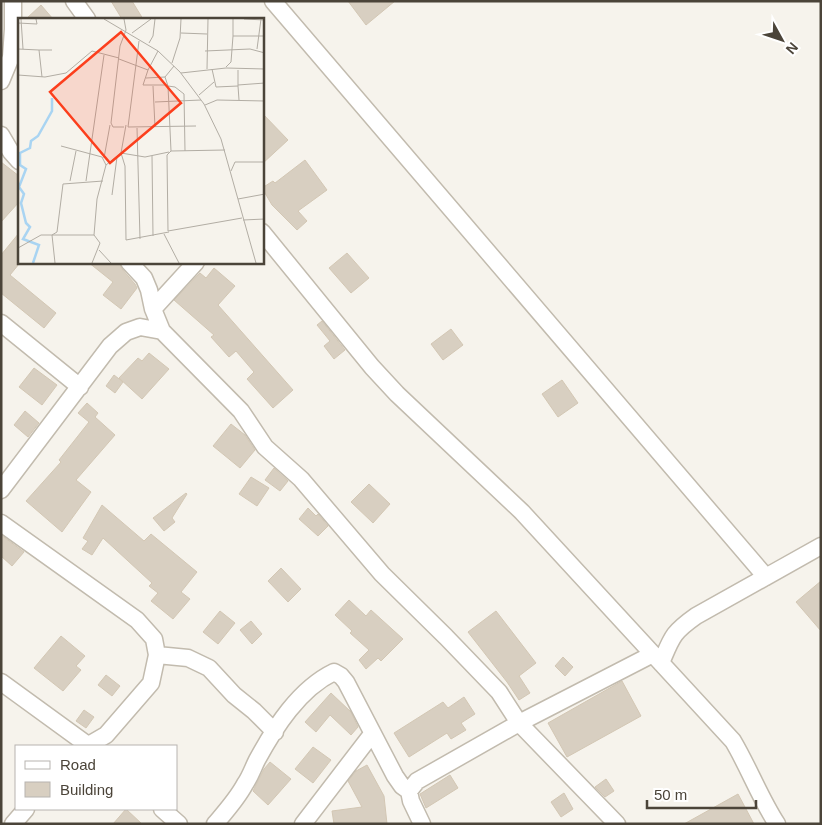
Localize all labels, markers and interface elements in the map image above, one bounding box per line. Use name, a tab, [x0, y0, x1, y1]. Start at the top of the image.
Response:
north arrow	[757, 15, 807, 65]
inset map	[18, 18, 264, 264]
text: N	[783, 39, 801, 57]
legend	[15, 745, 178, 810]
text: Road	[60, 756, 96, 773]
scale bar	[647, 778, 756, 810]
text: Building	[60, 781, 113, 798]
text: 50 m	[654, 786, 687, 803]

